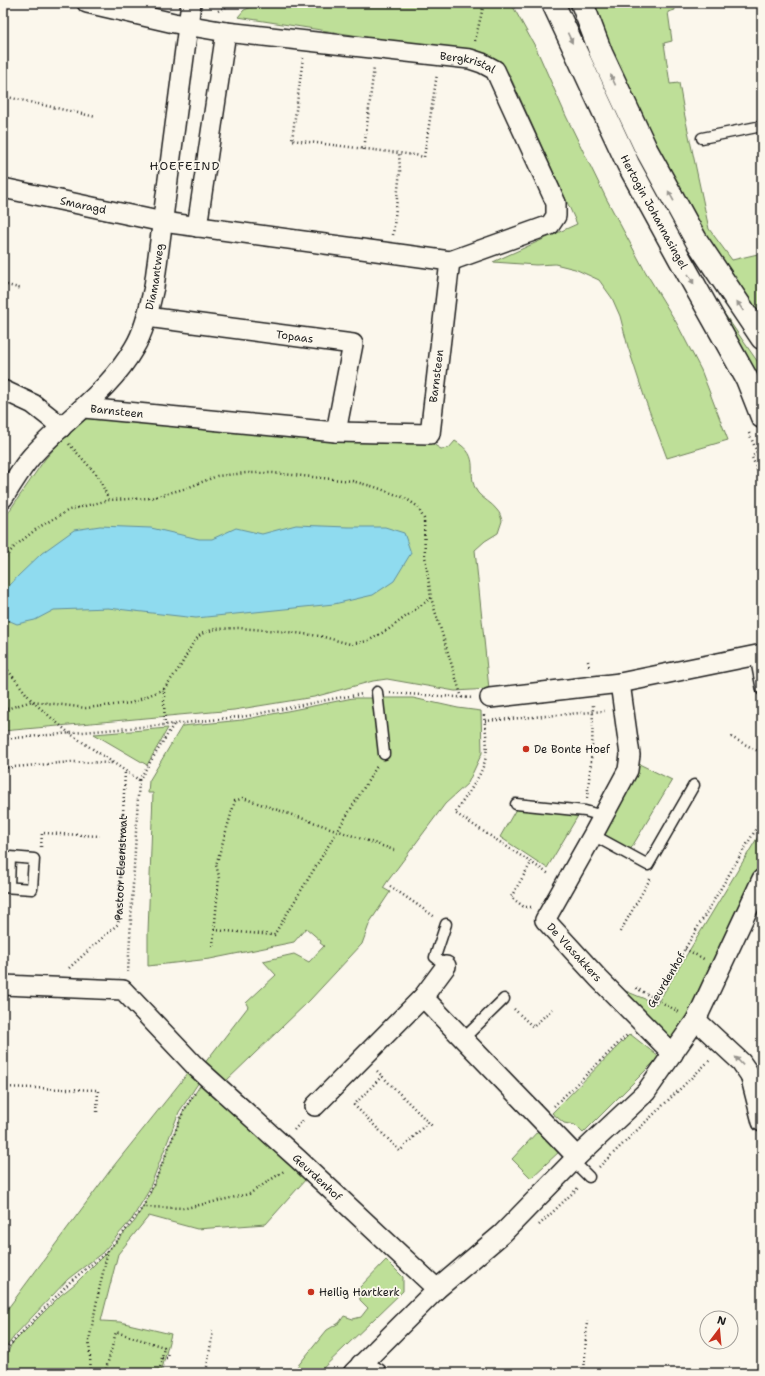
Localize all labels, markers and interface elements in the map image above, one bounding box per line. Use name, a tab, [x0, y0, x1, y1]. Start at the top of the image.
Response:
one-way arrow	[567, 33, 573, 44]
street label: Bergkristal	[439, 49, 499, 77]
one-way arrow	[610, 74, 616, 85]
street label: Hertogin Johannasingel	[617, 152, 691, 272]
district label: HOEFEIND	[150, 158, 220, 174]
one-way arrow	[668, 190, 675, 202]
street label: Smaragd	[59, 193, 108, 218]
street label: Diamantweg	[142, 242, 168, 311]
one-way arrow	[688, 273, 695, 285]
one-way arrow	[736, 301, 744, 311]
street label: Topaas	[275, 327, 314, 347]
street label: Barnsteen	[426, 348, 447, 403]
street label: Barnsteen	[90, 401, 144, 422]
place label: De Bonte Hoef	[534, 742, 611, 757]
marker: De Bonte Hoef	[521, 744, 531, 754]
street label: Pastoor Elsenstraat	[111, 815, 131, 921]
street label: De Vlasakkers	[543, 920, 605, 985]
street label: Geurdenhof	[644, 949, 689, 1011]
one-way arrow	[734, 1056, 744, 1066]
street label: Geurdenhof	[289, 1151, 346, 1205]
place label: Heilig Hartkerk	[319, 1285, 400, 1300]
marker: Heilig Hartkerk	[306, 1287, 316, 1297]
north arrow	[699, 1310, 739, 1350]
text: N	[715, 1312, 728, 1329]

